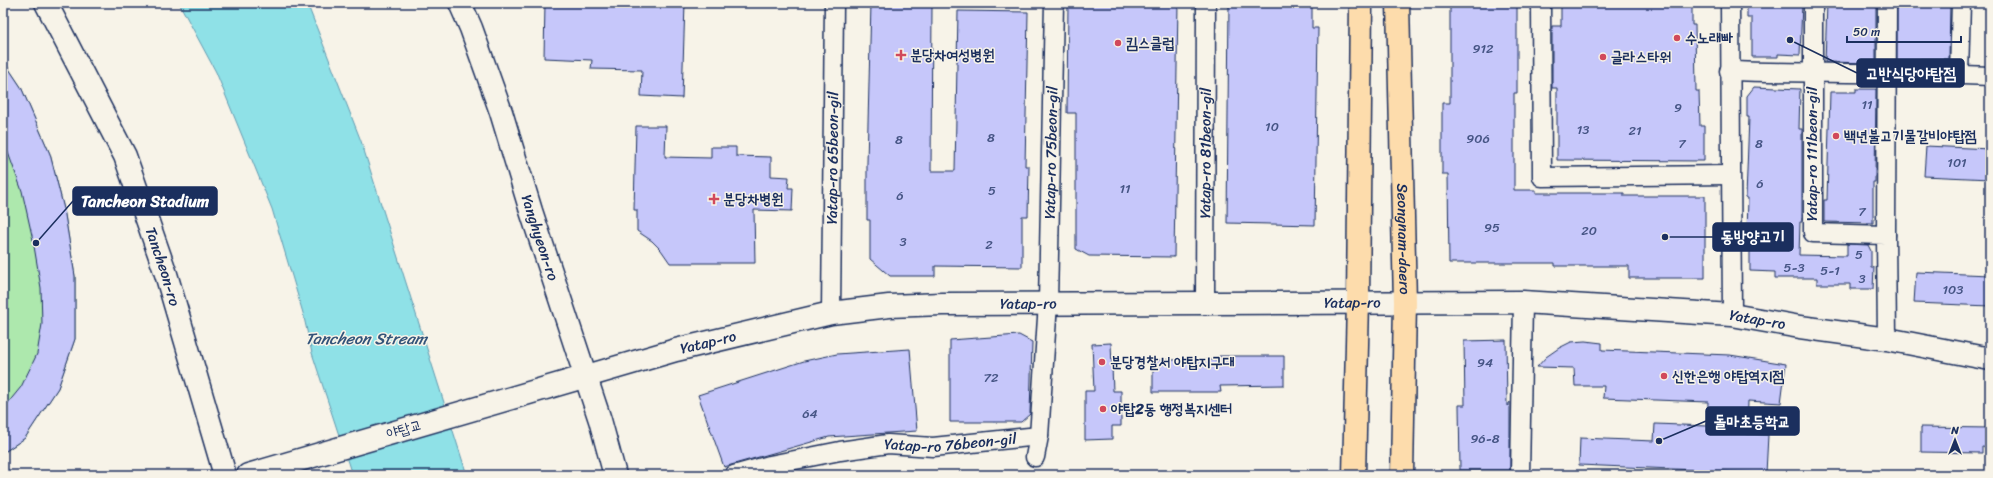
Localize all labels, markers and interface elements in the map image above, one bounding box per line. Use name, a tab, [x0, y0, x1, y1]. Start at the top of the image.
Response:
scale bar	[1847, 18, 1961, 44]
text: 50 m	[1853, 21, 1880, 43]
place label: 수노래빠	[1685, 25, 1733, 51]
place label: 킴스클럽	[1126, 30, 1174, 56]
marker: 수노래빠	[1672, 33, 1682, 43]
house number: 912	[1472, 37, 1494, 60]
marker: 킴스클럽	[1113, 38, 1123, 48]
place label: 분당차여성병원	[910, 42, 995, 68]
place label: 글라스타워	[1611, 44, 1671, 70]
marker: 분당차여성병원	[895, 49, 907, 61]
marker: 글라스타워	[1598, 52, 1608, 62]
callout: 고반식당야탑점	[1857, 59, 1964, 87]
text: 고반식당야탑점	[1866, 59, 1956, 88]
street label: Yatap-ro 75beon-gil	[1037, 85, 1065, 220]
street label: Yatap-ro 111beon-gil	[1799, 86, 1825, 221]
street label: Yatap-ro 81beon-gil	[1192, 87, 1219, 218]
street label: Yatap-ro 65beon-gil	[819, 91, 846, 225]
house number: 11	[1861, 93, 1873, 116]
house number: 9	[1674, 96, 1682, 119]
house number: 10	[1265, 115, 1279, 138]
house number: 13	[1577, 118, 1589, 141]
house number: 21	[1628, 119, 1642, 142]
place label: 백년불고기물갈비야탑점	[1844, 123, 1977, 149]
house number: 8	[987, 126, 995, 149]
house number: 906	[1466, 127, 1490, 150]
house number: 8	[895, 128, 903, 151]
marker: 백년불고기물갈비야탑점	[1831, 131, 1841, 141]
house number: 7	[1678, 132, 1687, 155]
house number: 8	[1755, 132, 1763, 155]
house number: 101	[1947, 151, 1967, 174]
house number: 6	[1756, 172, 1764, 195]
house number: 11	[1119, 177, 1131, 200]
house number: 5	[988, 179, 996, 202]
street label: Seongnam-daero	[1389, 183, 1418, 295]
house number: 6	[896, 184, 904, 207]
place label: 분당차병원	[723, 186, 783, 212]
callout: Tancheon Stadium	[73, 187, 217, 215]
text: Tancheon Stadium	[81, 187, 210, 216]
street label: Yanghyeon-ro	[514, 191, 566, 285]
marker: 분당차병원	[708, 193, 720, 205]
house number: 7	[1858, 200, 1867, 223]
house number: 95	[1484, 216, 1500, 239]
house number: 20	[1581, 219, 1597, 242]
text: 동방양고기	[1721, 222, 1785, 251]
street label: Tancheon-ro	[138, 223, 188, 310]
callout: 동방양고기	[1713, 223, 1793, 251]
house number: 3	[899, 230, 907, 253]
house number: 2	[985, 233, 993, 256]
house number: 5	[1855, 243, 1863, 266]
house number: 5-3	[1783, 256, 1805, 279]
house number: 5-1	[1820, 259, 1840, 282]
house number: 3	[1858, 267, 1866, 290]
house number: 103	[1943, 278, 1963, 301]
street label: Yatap-ro	[1324, 289, 1381, 316]
street label: Yatap-ro	[1000, 291, 1057, 317]
street label: Yatap-ro	[1727, 302, 1788, 337]
street label: Yatap-ro	[678, 323, 739, 362]
water label: Tancheon Stream	[305, 324, 428, 353]
place label: 분당경찰서 야탑지구대	[1110, 349, 1235, 375]
house number: 94	[1477, 351, 1493, 374]
marker: 분당경찰서 야탑지구대	[1097, 357, 1107, 367]
place label: 신한은행 야탑역지점	[1672, 363, 1785, 389]
house number: 72	[984, 366, 999, 389]
marker: 신한은행 야탑역지점	[1659, 371, 1669, 381]
place label: 야탑2동 행정복지센터	[1110, 396, 1232, 422]
house number: 64	[802, 402, 818, 425]
marker: 야탑2동 행정복지센터	[1098, 404, 1108, 414]
callout: 돌마초등학교	[1706, 407, 1799, 435]
text: 돌마초등학교	[1713, 407, 1791, 436]
street label: 야탑교	[383, 412, 425, 446]
north arrow	[1935, 420, 1975, 460]
text: N	[1950, 421, 1959, 440]
street label: Yatap-ro 76beon-gil	[883, 425, 1018, 460]
house number: 96-8	[1470, 427, 1500, 450]

